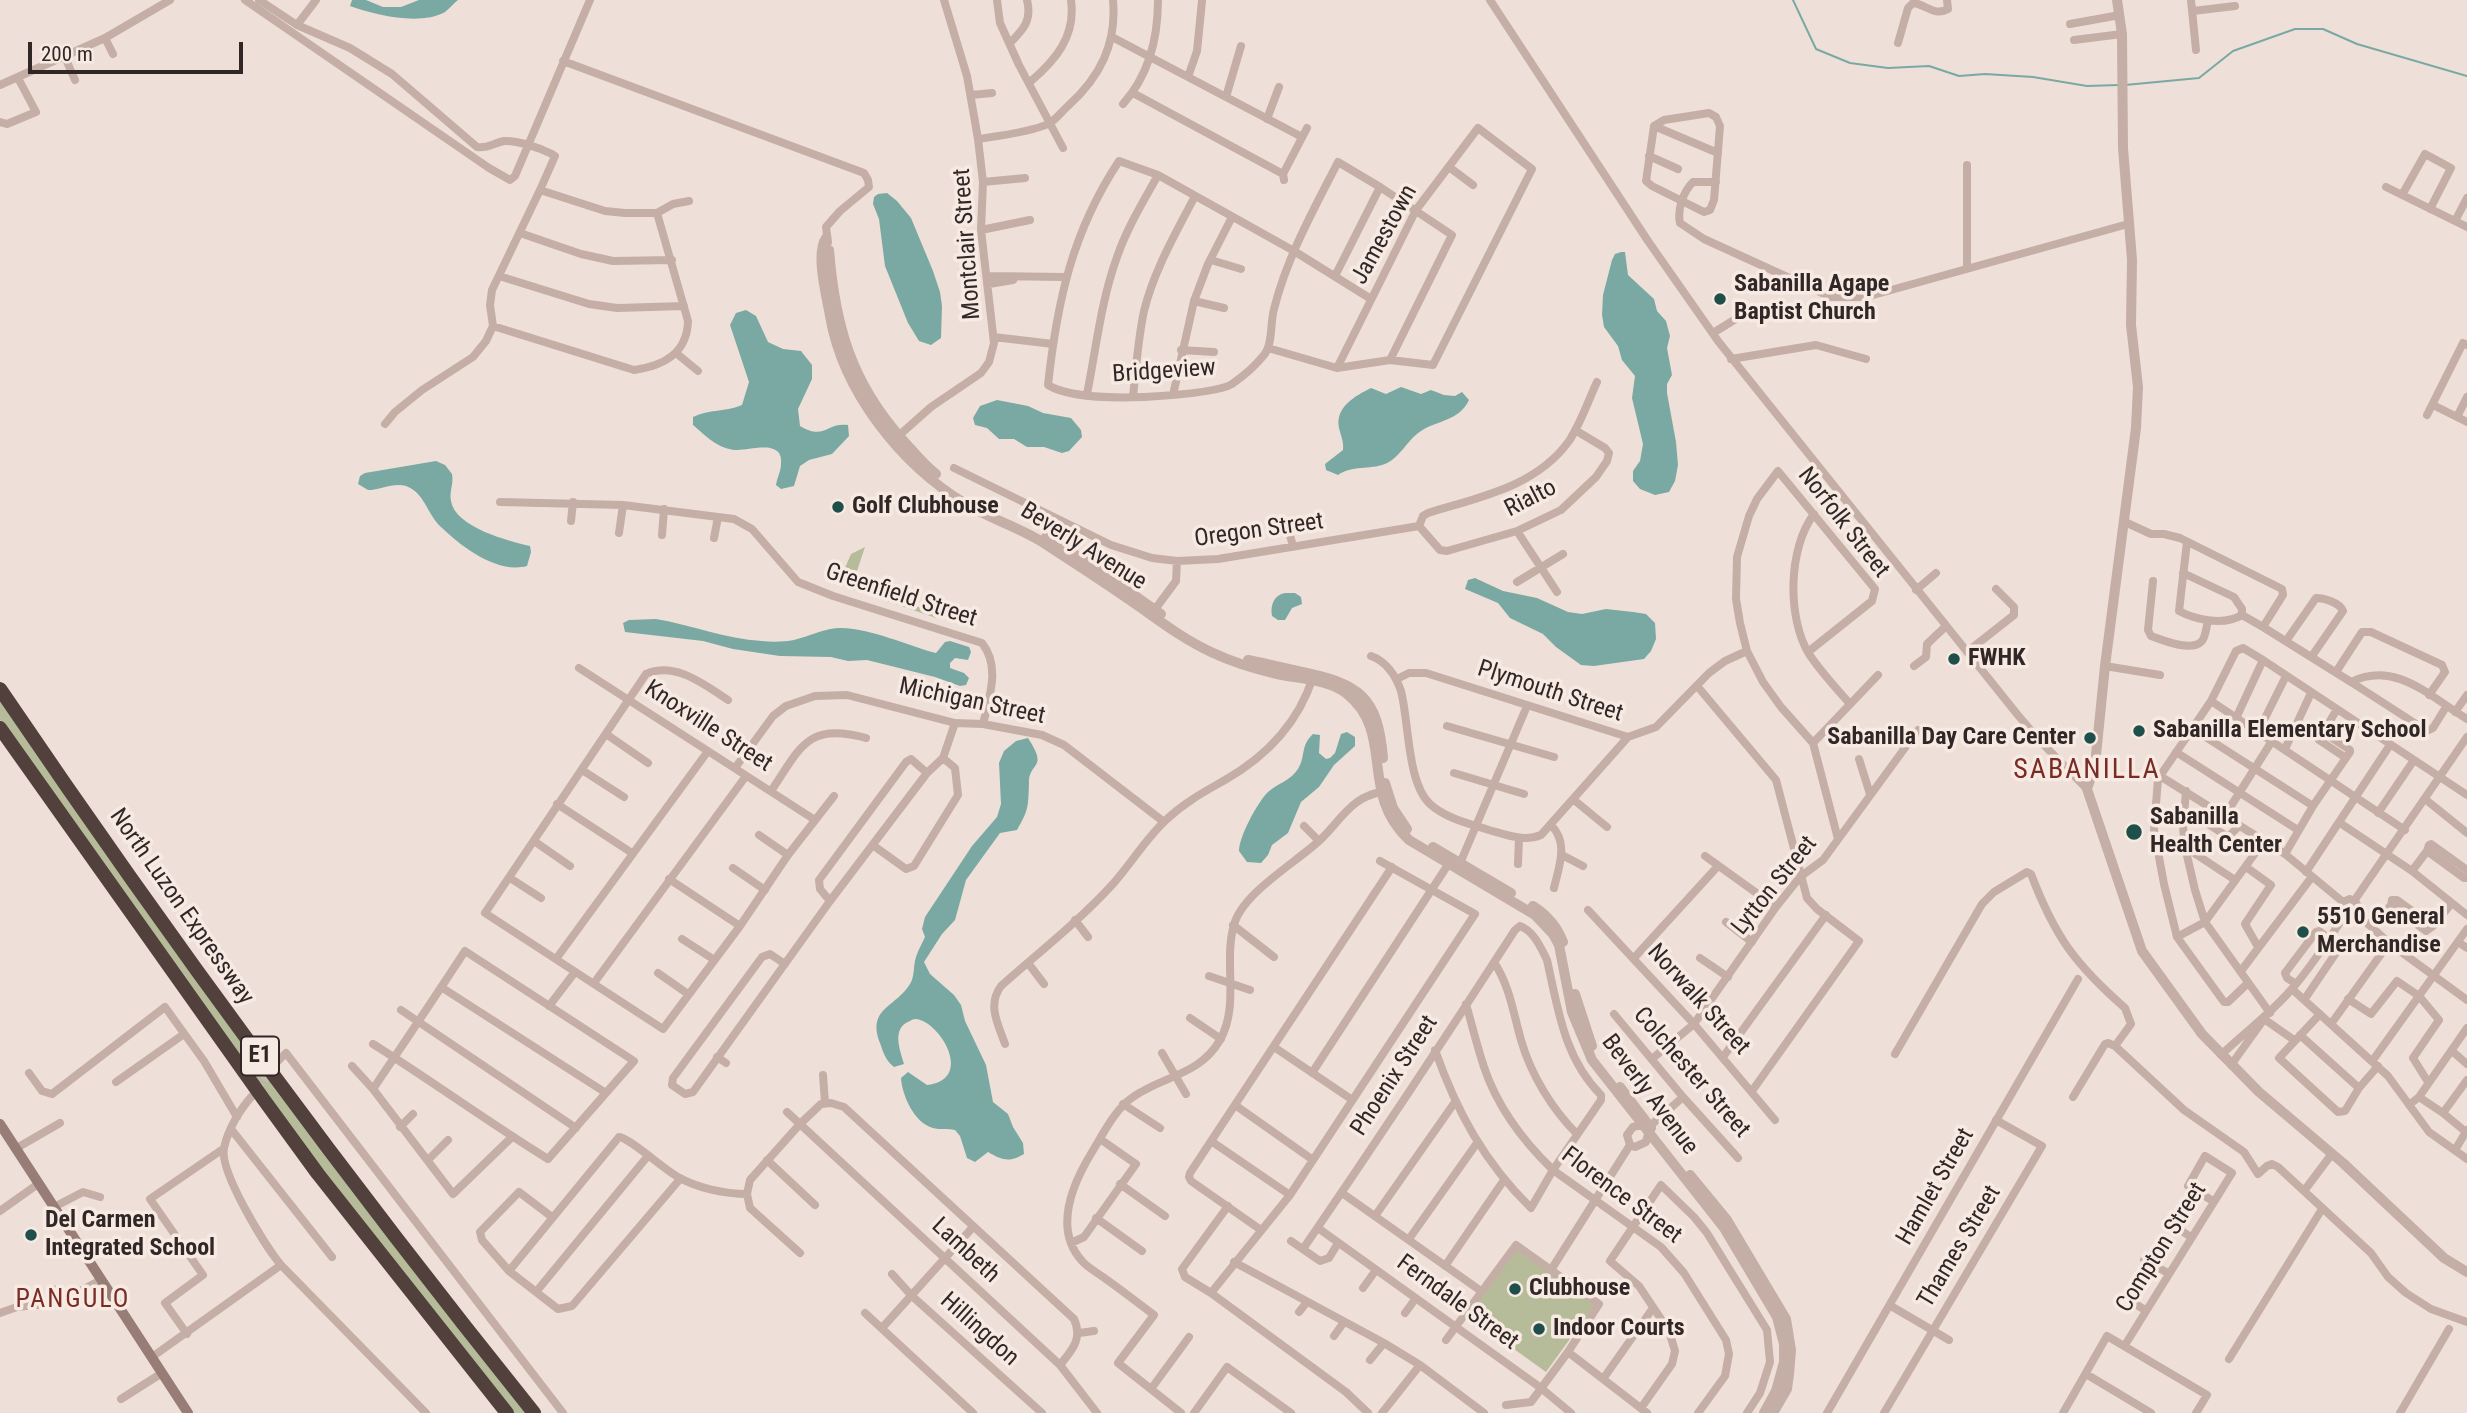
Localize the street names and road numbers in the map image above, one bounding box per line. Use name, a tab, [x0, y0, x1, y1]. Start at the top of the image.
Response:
street label: Montclair Street	[948, 167, 988, 321]
street label: Jamestown	[1346, 180, 1424, 290]
street label: Bridgeview	[1111, 354, 1217, 390]
street label: Norfolk Street	[1791, 462, 1895, 584]
street label: Rialto	[1500, 474, 1562, 524]
street label: Beverly Avenue	[1015, 497, 1151, 597]
street label: Oregon Street	[1193, 508, 1325, 554]
street label: Greenfield Street	[822, 558, 980, 634]
street label: Plymouth Street	[1474, 655, 1626, 729]
street label: Michigan Street	[896, 672, 1048, 732]
street label: Knoxville Street	[639, 675, 777, 779]
street label: North Luzon Expressway	[103, 804, 259, 1010]
street label: Lytton Street	[1726, 831, 1824, 941]
street label: Norwalk Street	[1641, 938, 1755, 1062]
street label: Colchester Street	[1627, 1002, 1755, 1144]
street label: Phoenix Street	[1345, 1010, 1445, 1142]
street label: Beverly Avenue	[1594, 1029, 1704, 1161]
road number: E1	[241, 1036, 279, 1076]
street label: Hamlet Street	[1891, 1123, 1981, 1251]
street label: Florence Street	[1555, 1141, 1687, 1251]
street label: Compton Street	[2111, 1178, 2213, 1318]
street label: Thames Street	[1912, 1181, 2008, 1313]
street label: Lambeth	[925, 1212, 1005, 1290]
street label: Ferndale Street	[1391, 1249, 1523, 1357]
street label: Hillingdon	[934, 1287, 1024, 1373]

